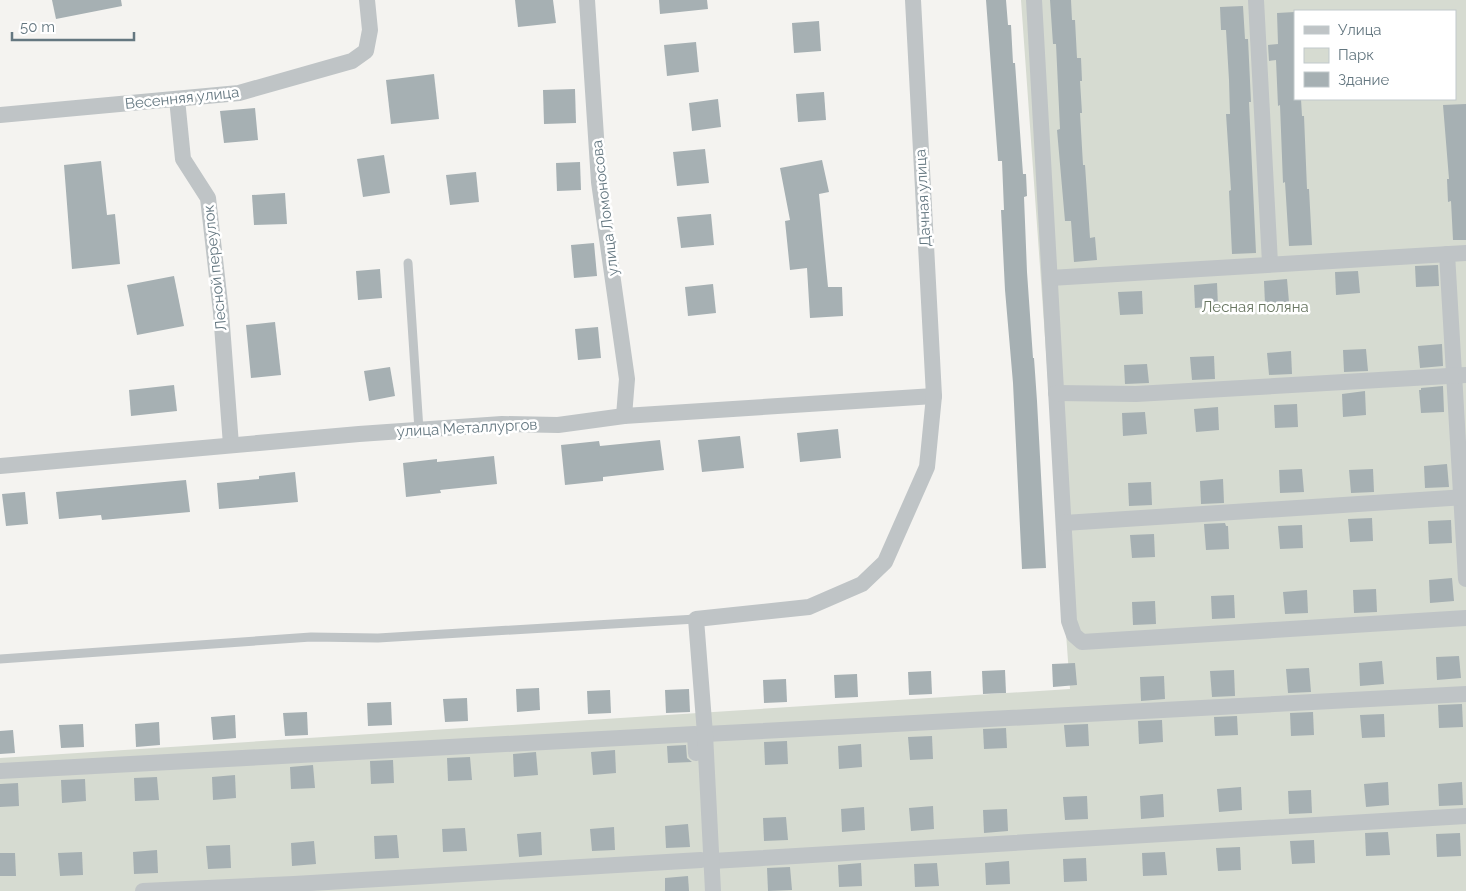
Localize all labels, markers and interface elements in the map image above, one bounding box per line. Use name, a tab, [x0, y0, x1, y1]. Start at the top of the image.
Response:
scale bar	[12, 10, 135, 42]
legend	[1294, 10, 1456, 100]
text: 50 m	[20, 18, 55, 36]
text: Улица	[1338, 21, 1382, 39]
text: Парк	[1338, 46, 1374, 64]
text: Здание	[1338, 71, 1390, 89]
street label: Весенняя улица	[124, 83, 240, 113]
street label: улица Ломоносова	[588, 139, 622, 277]
street label: Дачная улица	[911, 149, 935, 247]
street label: Лесной переулок	[199, 204, 231, 332]
park label: Лесная поляна	[1201, 298, 1309, 316]
street label: улица Металлургов	[396, 415, 538, 441]

